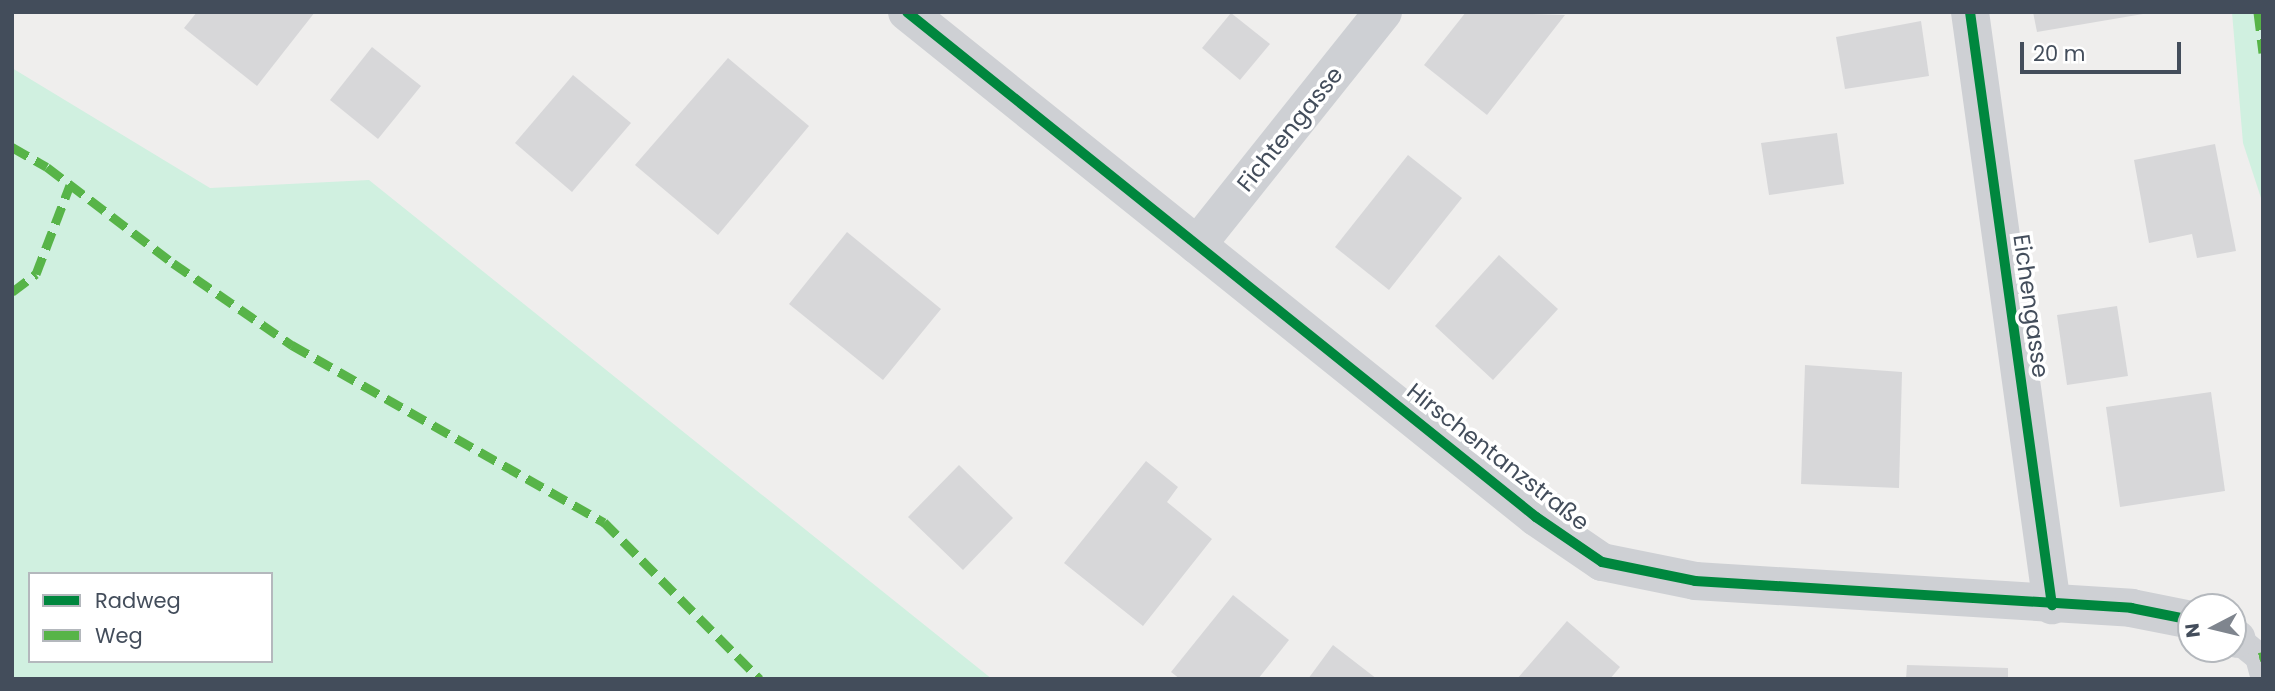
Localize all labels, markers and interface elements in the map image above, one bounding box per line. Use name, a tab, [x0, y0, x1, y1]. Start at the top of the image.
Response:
scale bar	[2023, 28, 2184, 72]
text: 20 m	[2033, 39, 2086, 68]
street label: Fichtengasse	[1231, 61, 1349, 197]
street label: Eichengasse	[2007, 233, 2055, 379]
street label: Hirschentanzstraße	[1402, 377, 1594, 537]
legend	[28, 572, 273, 663]
text: Radweg	[95, 586, 181, 615]
north arrow	[2177, 593, 2247, 663]
text: Weg	[95, 621, 143, 650]
text: N	[2178, 622, 2207, 639]

